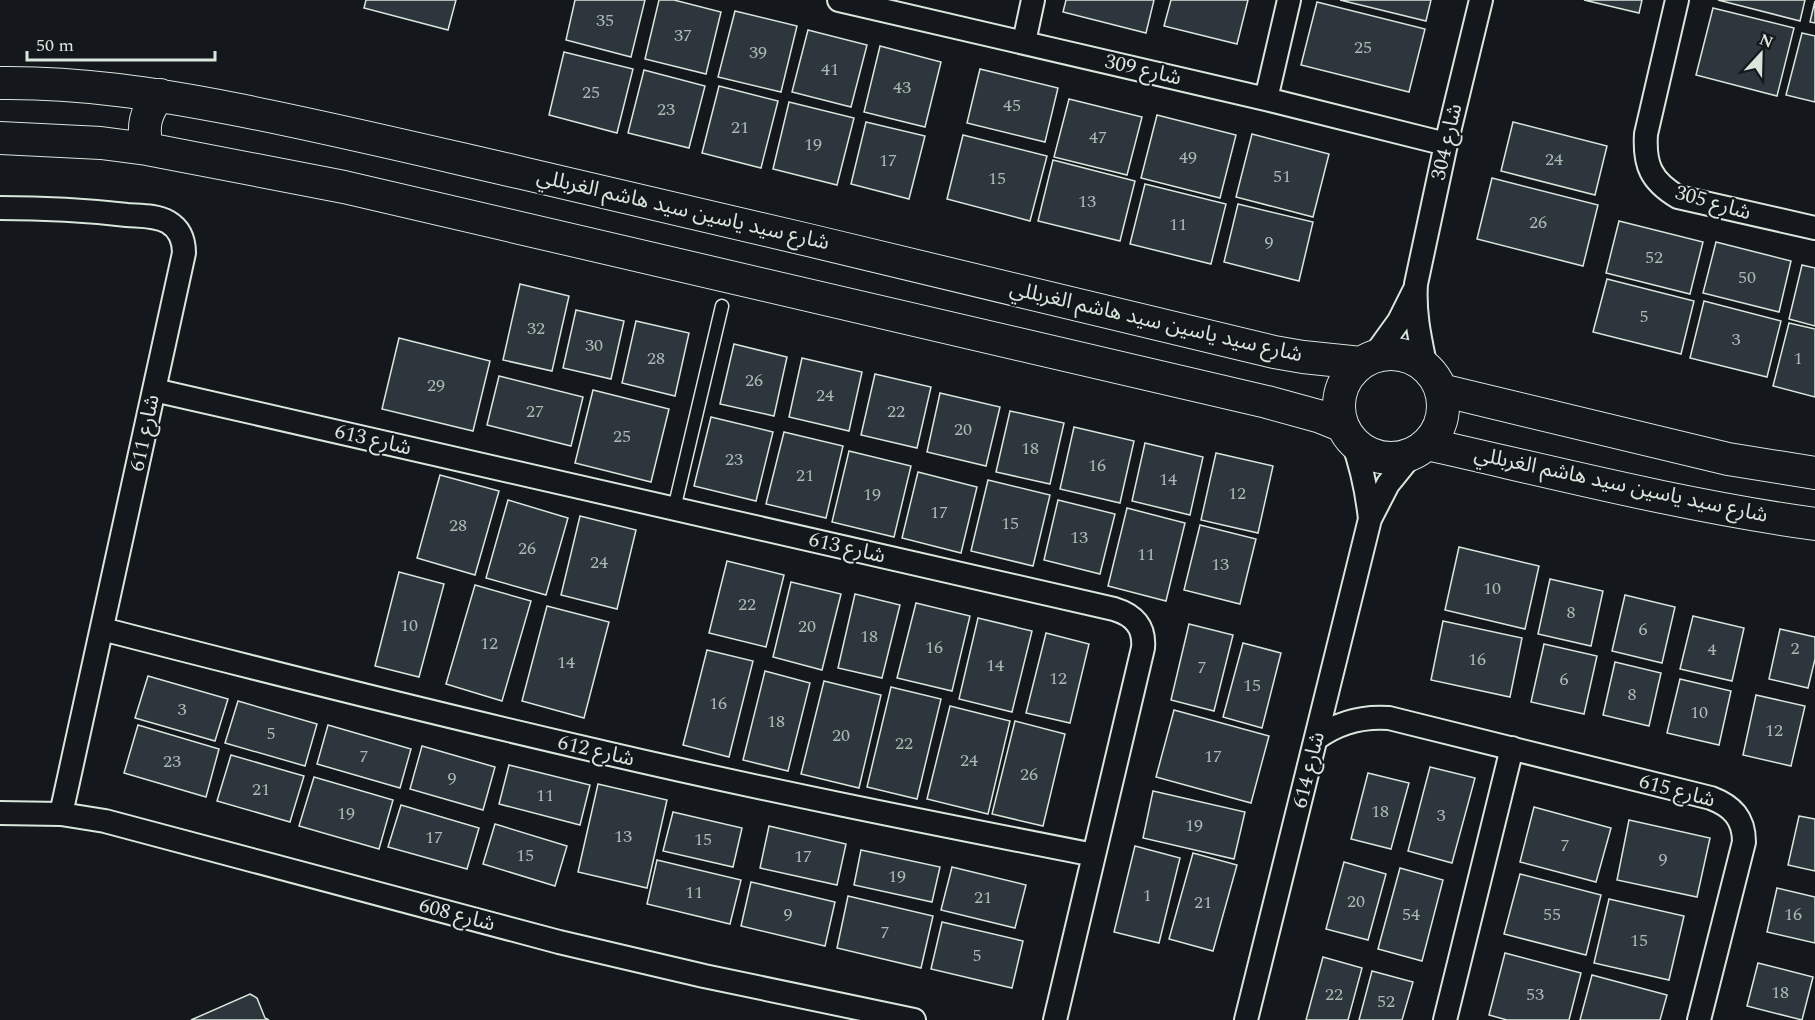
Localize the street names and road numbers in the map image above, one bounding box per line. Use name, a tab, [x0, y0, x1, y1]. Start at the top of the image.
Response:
street label: شارع 309	[1102, 46, 1184, 94]
street label: شارع 304	[1423, 101, 1471, 183]
street label: شارع سيد ياسين سيد هاشم الغربللي	[534, 161, 832, 259]
street label: شارع 305	[1671, 177, 1755, 229]
street label: شارع سيد ياسين سيد هاشم الغربللي	[1007, 273, 1305, 371]
street label: شارع 611	[121, 392, 169, 474]
street label: شارع 613	[332, 416, 414, 464]
street label: شارع سيد ياسين سيد هاشم الغربللي	[1471, 438, 1771, 532]
street label: شارع 613	[806, 524, 888, 572]
street label: شارع 612	[555, 727, 637, 775]
street label: شارع 614	[1284, 728, 1334, 812]
street label: شارع 615	[1635, 765, 1719, 817]
street label: شارع 608	[415, 889, 499, 941]

